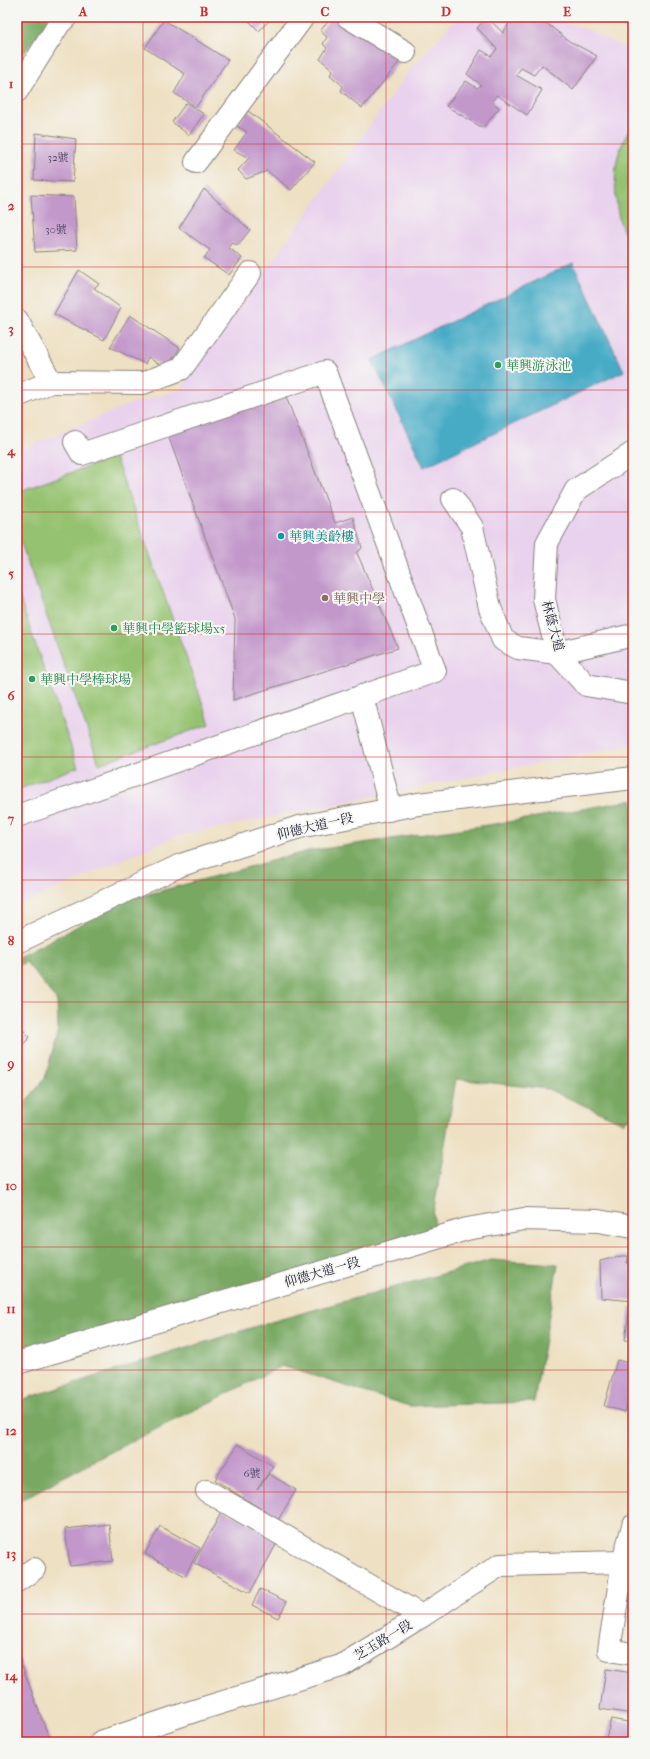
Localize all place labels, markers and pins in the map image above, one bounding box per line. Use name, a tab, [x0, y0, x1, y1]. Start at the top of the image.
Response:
place label: 華興游泳池	[506, 358, 571, 373]
marker: 華興游泳池	[493, 360, 503, 370]
place label: 華興美齡樓	[289, 529, 354, 544]
marker: 華興美齡樓	[276, 531, 286, 541]
place label: 華興中學	[333, 591, 385, 606]
marker: 華興中學	[320, 593, 330, 603]
place label: 華興中學籃球場x5	[122, 621, 226, 636]
marker: 華興中學籃球場x5	[109, 623, 119, 633]
place label: 華興中學棒球場	[40, 672, 131, 687]
marker: 華興中學棒球場	[27, 674, 37, 684]

